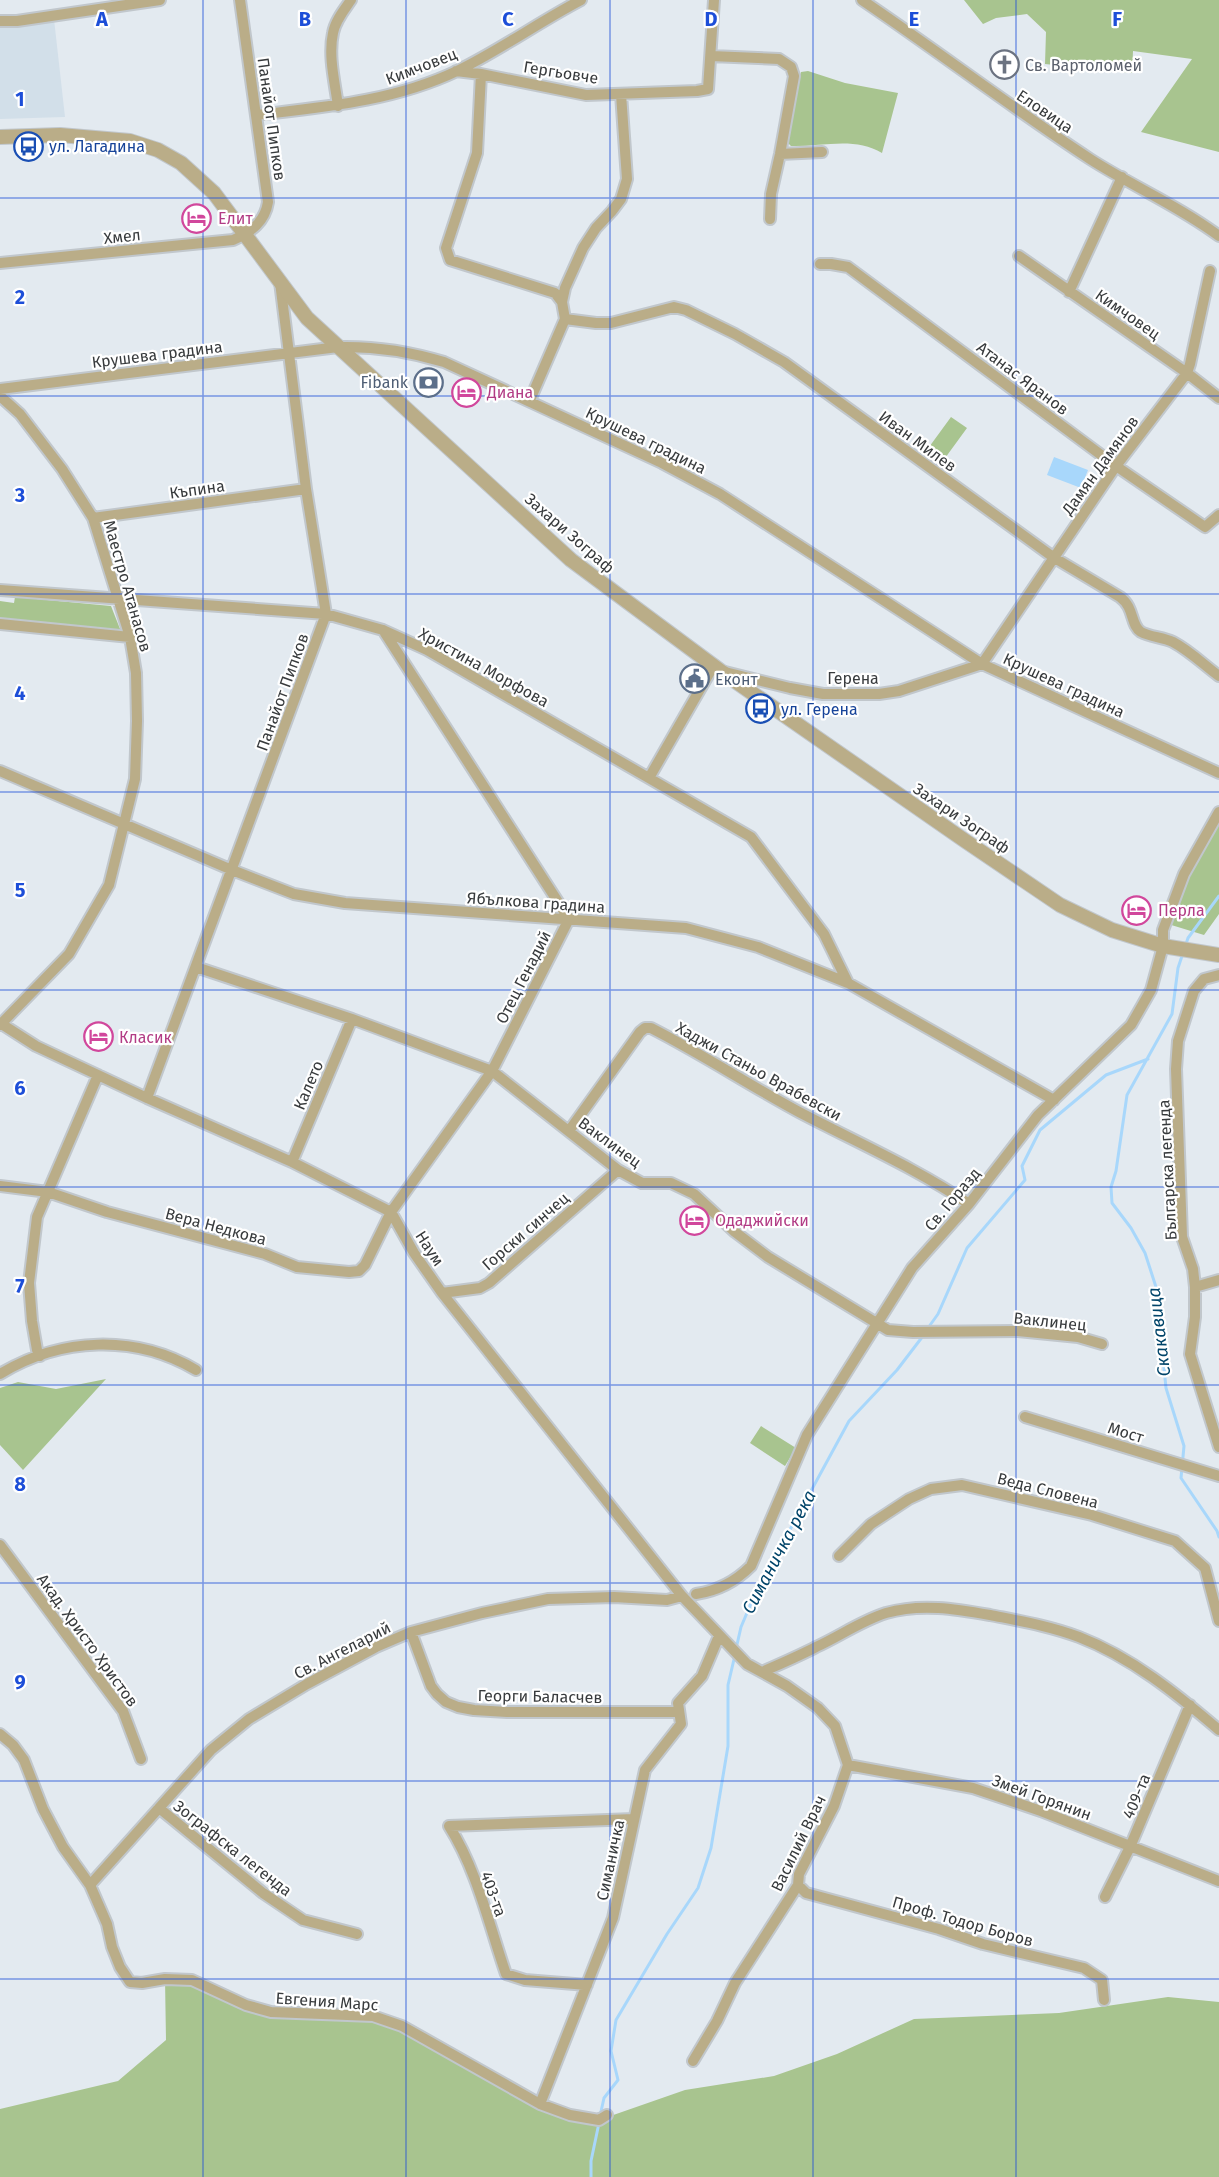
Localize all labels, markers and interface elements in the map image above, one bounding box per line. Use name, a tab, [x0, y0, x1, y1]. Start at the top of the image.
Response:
text: A	[95, 7, 109, 31]
text: B	[299, 7, 311, 31]
text: C	[502, 7, 514, 31]
text: D	[704, 7, 718, 31]
text: E	[909, 7, 919, 31]
text: F	[1112, 7, 1122, 31]
street label: Кимчовец	[383, 44, 460, 89]
church icon: Св. Вартоломей	[988, 49, 1020, 81]
street label: Панайот Пипков	[253, 56, 290, 182]
place label: Св. Вартоломей	[1025, 56, 1142, 75]
street label: Гергьовче	[522, 57, 600, 88]
street label: Еловица	[1013, 86, 1076, 137]
text: 1	[15, 87, 25, 111]
bus stop icon: ул. Лагадина	[12, 130, 44, 162]
place label: ул. Лагадина	[49, 137, 145, 156]
hotel icon: Елит	[181, 202, 213, 234]
place label: Елит	[218, 209, 253, 228]
street label: Хмел	[103, 225, 142, 248]
text: 2	[15, 285, 25, 309]
street label: Кимчовец	[1092, 285, 1164, 344]
street label: Крушева градина	[91, 337, 224, 372]
street label: Атанас Яранов	[973, 338, 1072, 419]
bank icon: Fibank	[413, 366, 445, 398]
place label: Fibank	[361, 373, 409, 392]
hotel icon: Диана	[450, 376, 482, 408]
place label: Диана	[486, 383, 533, 402]
street label: Крушева градина	[582, 403, 709, 478]
street label: Иван Милев	[875, 407, 960, 476]
street label: Дамян Дамянов	[1058, 412, 1143, 519]
street label: Къпина	[168, 476, 226, 503]
text: 3	[14, 483, 25, 507]
street label: Захари Зограф	[521, 489, 618, 577]
street label: Маестро Атанасов	[100, 518, 155, 654]
street label: Христина Морфова	[415, 624, 552, 711]
street label: Панайот Пипков	[252, 631, 313, 754]
street label: Крушева градина	[1000, 649, 1127, 722]
public building icon: Еконт	[678, 663, 710, 695]
street label: Герена	[827, 669, 879, 688]
place label: Еконт	[715, 670, 758, 689]
text: 4	[14, 681, 26, 705]
bus stop icon: ул. Герена	[744, 693, 776, 725]
place label: ул. Герена	[781, 700, 858, 719]
street label: Захари Зограф	[910, 779, 1014, 858]
text: 5	[15, 878, 26, 902]
street label: Ябълкова градина	[466, 888, 606, 917]
hotel icon: Перла	[1121, 894, 1153, 926]
place label: Перла	[1158, 901, 1205, 920]
street label: Отец Генадий	[492, 928, 555, 1027]
street label: Хаджи Станьо Врабевски	[673, 1018, 845, 1125]
hotel icon: Класик	[82, 1021, 114, 1053]
place label: Класик	[119, 1028, 173, 1047]
street label: Калето	[290, 1058, 327, 1113]
text: 6	[14, 1076, 26, 1100]
street label: Българска легенда	[1154, 1099, 1181, 1241]
street label: Ваклинец	[575, 1113, 645, 1172]
street label: Св. Горазд	[921, 1164, 984, 1235]
street label: Горски синчец	[478, 1188, 573, 1274]
street label: Вера Недкова	[163, 1204, 269, 1249]
hotel icon: Одаджийски	[678, 1204, 710, 1236]
place label: Одаджийски	[715, 1211, 809, 1230]
street label: Наум	[411, 1227, 448, 1269]
text: 7	[15, 1274, 25, 1298]
water label: Скакавица	[1143, 1286, 1175, 1378]
street label: Ваклинец	[1013, 1308, 1088, 1335]
street label: Мост	[1106, 1418, 1147, 1447]
street label: Веда Словена	[995, 1469, 1100, 1512]
text: 8	[14, 1472, 26, 1496]
water label: Симаничка река	[737, 1486, 821, 1618]
street label: Акад. Христо Христов	[33, 1570, 142, 1710]
street label: Св. Ангеларий	[291, 1618, 394, 1683]
text: 9	[14, 1670, 26, 1694]
street label: Георги Баласчев	[477, 1686, 603, 1707]
street label: Змей Горянин	[990, 1771, 1094, 1824]
street label: 409-та	[1119, 1771, 1154, 1822]
street label: Василий Врач	[767, 1792, 830, 1895]
street label: Зографска легенда	[170, 1796, 295, 1900]
street label: Симаничка	[593, 1818, 628, 1902]
street label: 403-та	[477, 1869, 510, 1919]
street label: Проф. Тодор Боров	[890, 1892, 1035, 1951]
street label: Евгения Марс	[275, 1988, 379, 2015]

